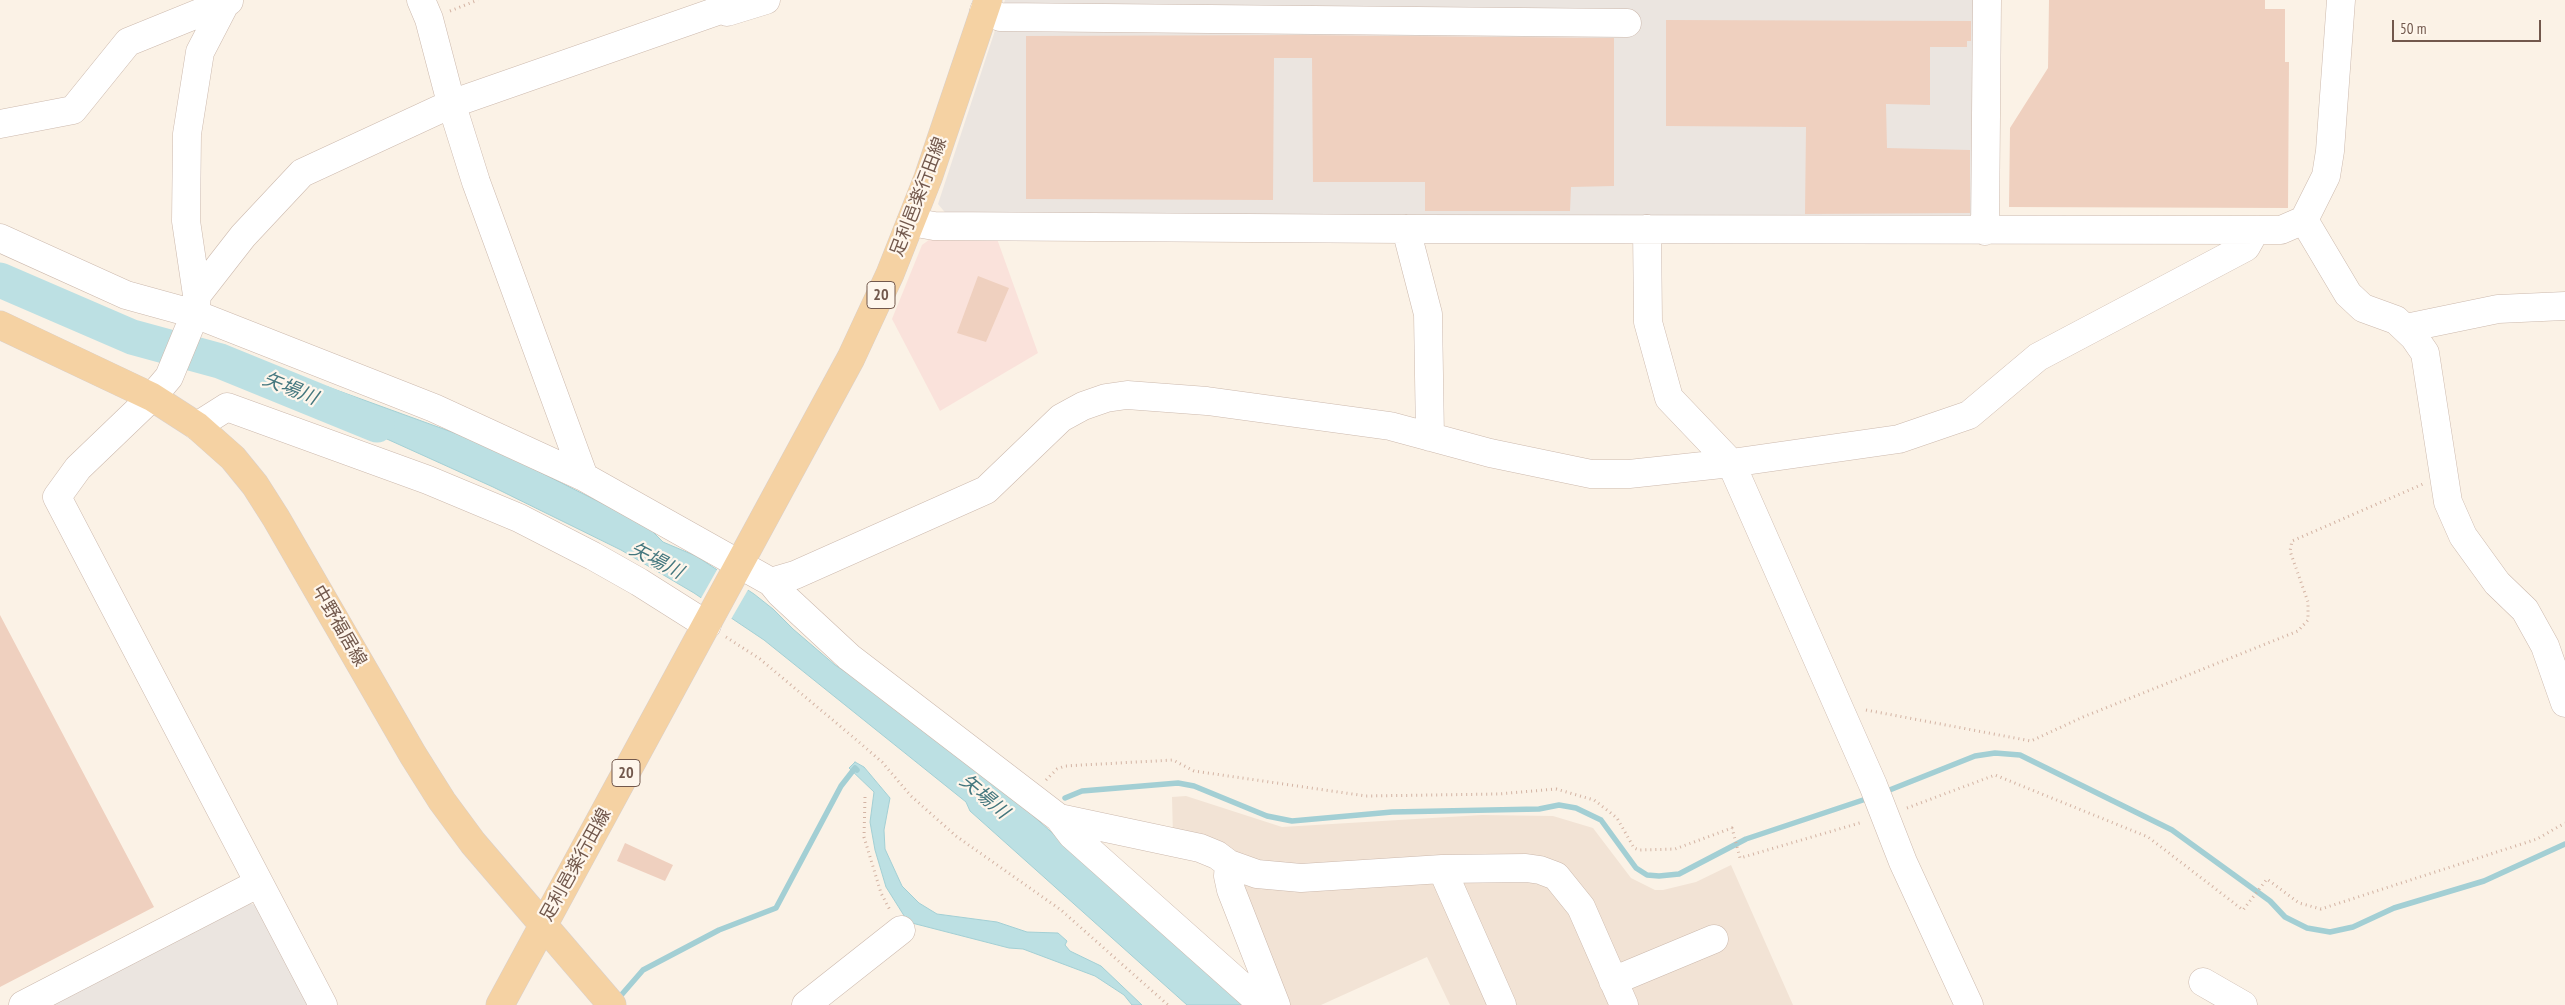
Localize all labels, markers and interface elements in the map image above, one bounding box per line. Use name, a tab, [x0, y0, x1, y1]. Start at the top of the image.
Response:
scale bar	[2395, 10, 2544, 42]
text: 50 m	[2400, 19, 2426, 38]
street label: 足利邑楽行田線	[886, 134, 952, 260]
road number: 20	[867, 282, 895, 308]
water label: 矢場川	[259, 368, 321, 410]
water label: 矢場川	[625, 538, 687, 584]
street label: 中野福居線	[307, 582, 371, 670]
road number: 20	[612, 760, 640, 786]
water label: 矢場川	[955, 770, 1013, 824]
street label: 足利邑楽行田線	[536, 805, 616, 925]

